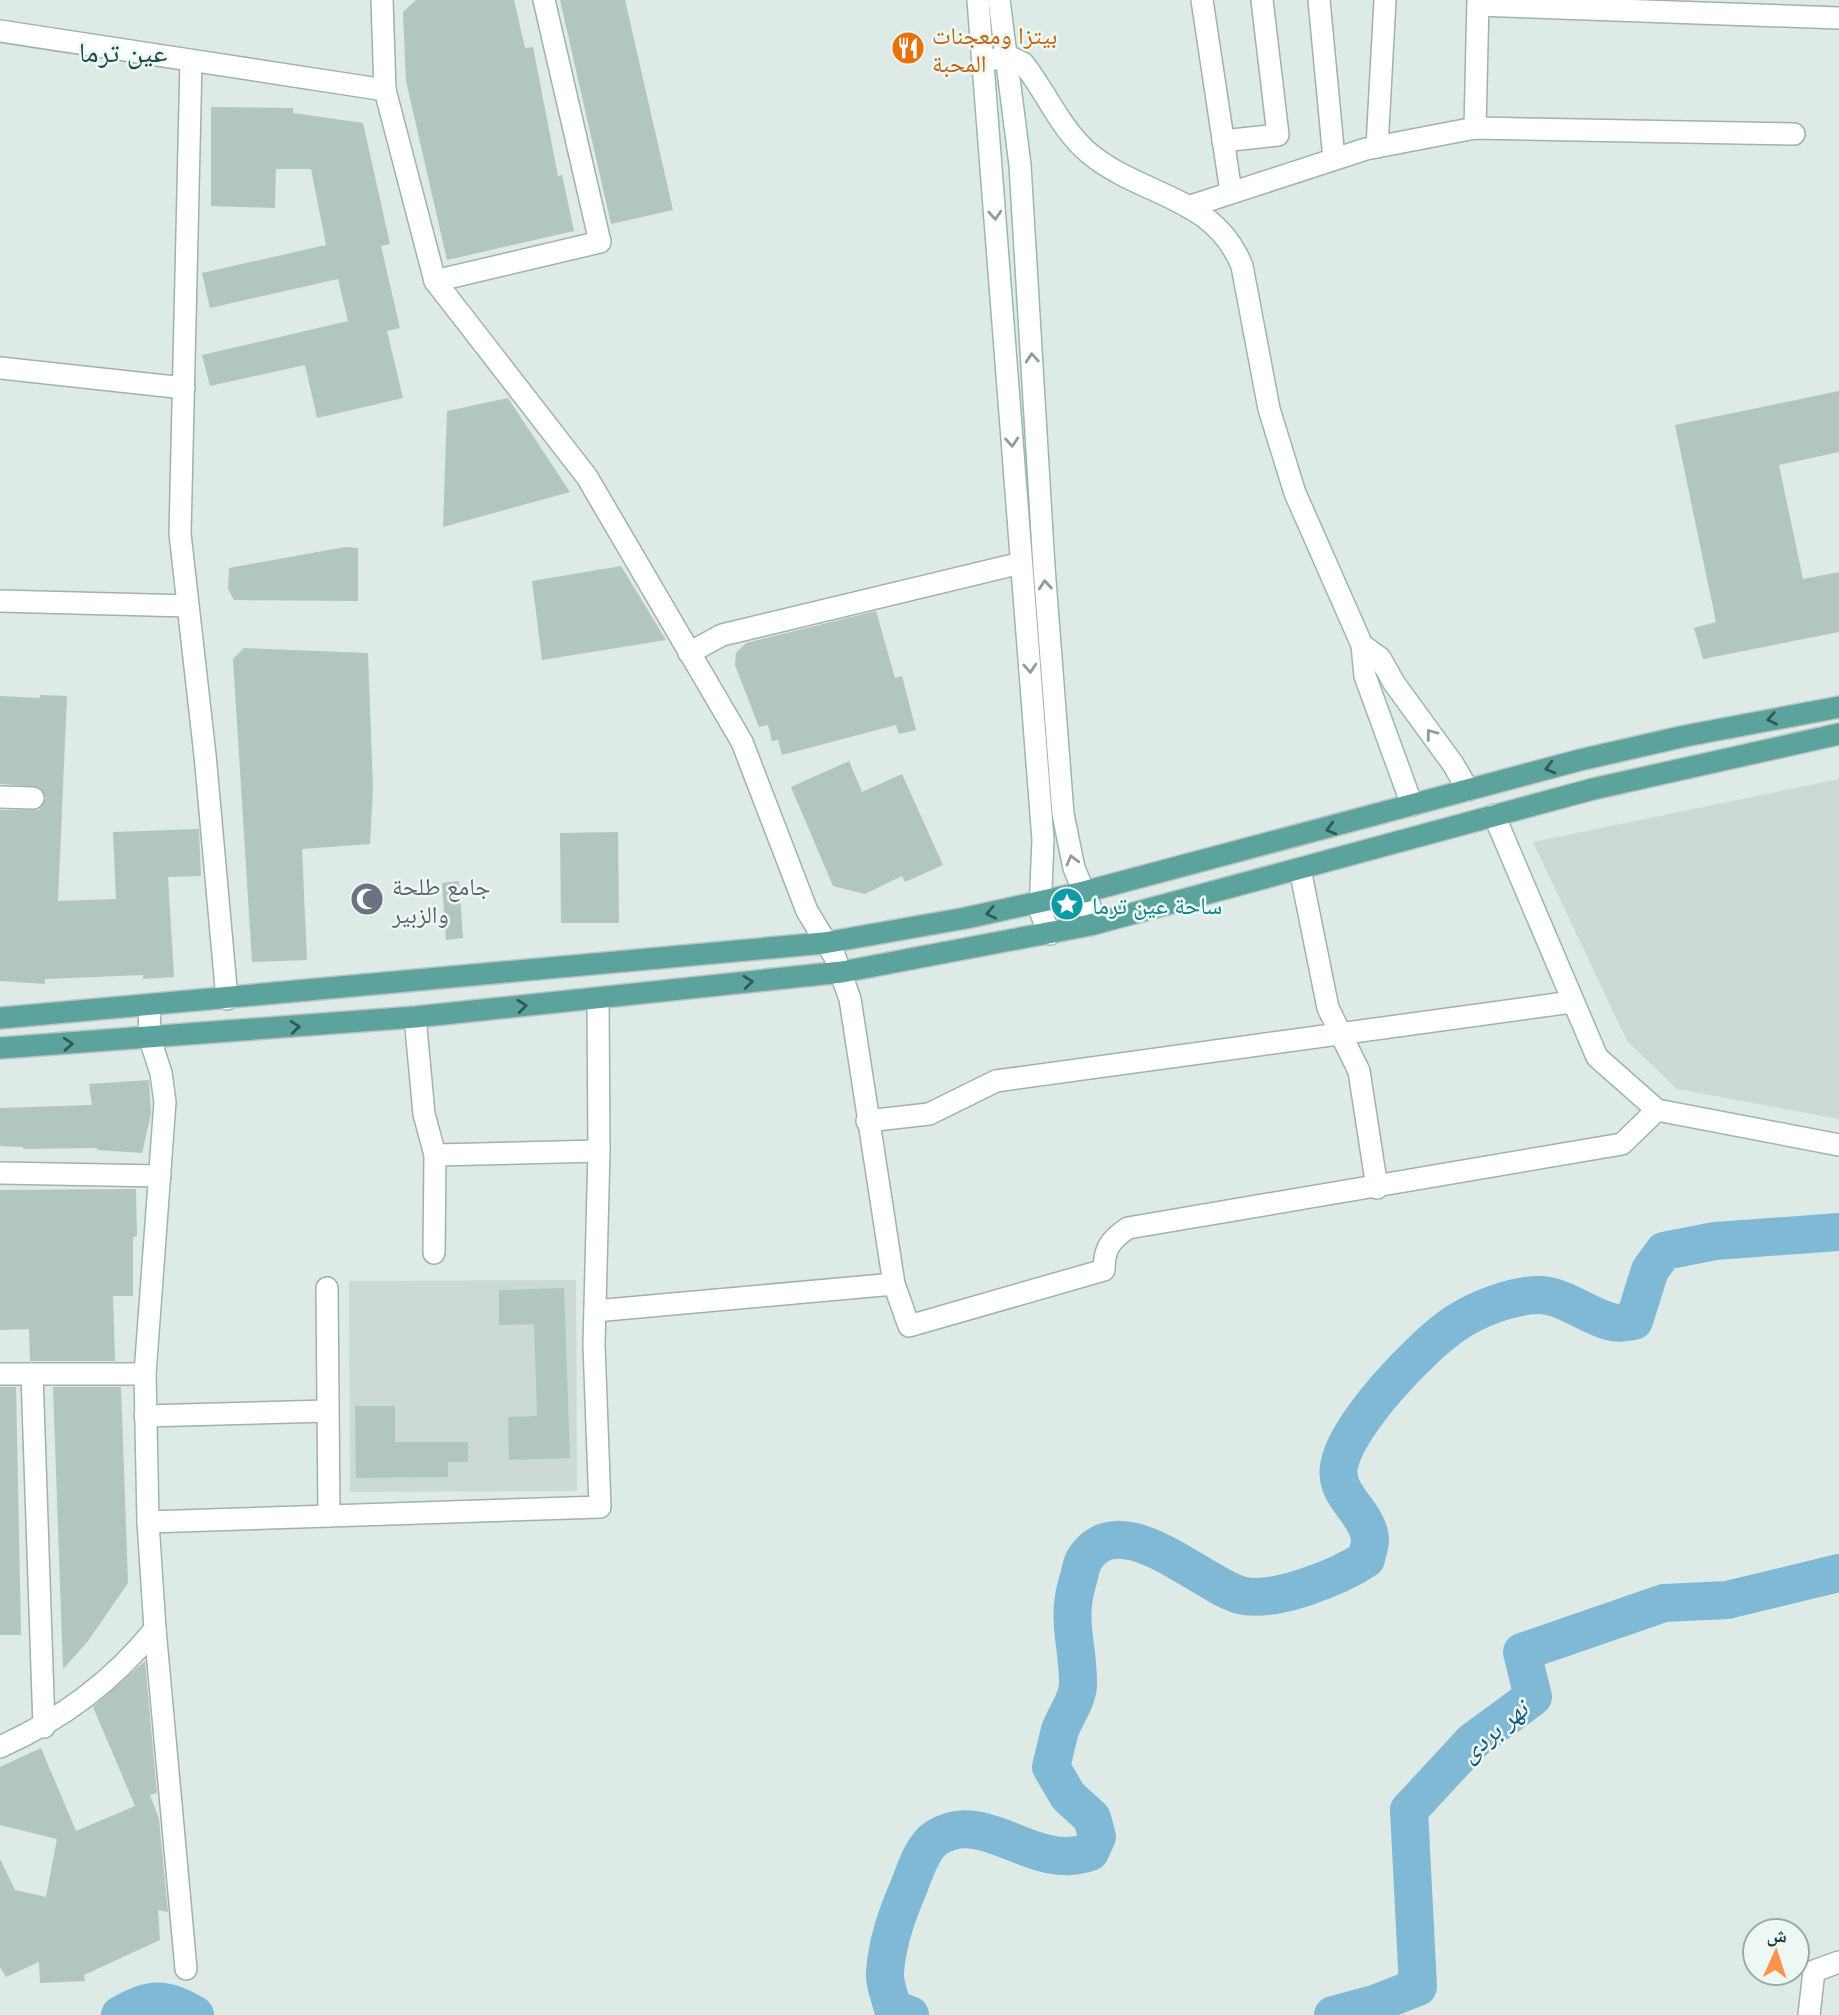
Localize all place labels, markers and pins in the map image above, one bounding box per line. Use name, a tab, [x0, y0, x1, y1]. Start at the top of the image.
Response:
place label: بيتزا ومعجنات المحبة	[932, 18, 1057, 79]
restaurant icon: بيتزا ومعجنات المحبة	[889, 29, 927, 67]
place label: جامع طلحة والزبير	[391, 869, 491, 930]
mosque icon: جامع طلحة والزبير	[348, 880, 386, 918]
place icon: ساحة عين ترما	[1048, 885, 1086, 923]
place label: ساحة عين ترما	[1092, 888, 1222, 921]

